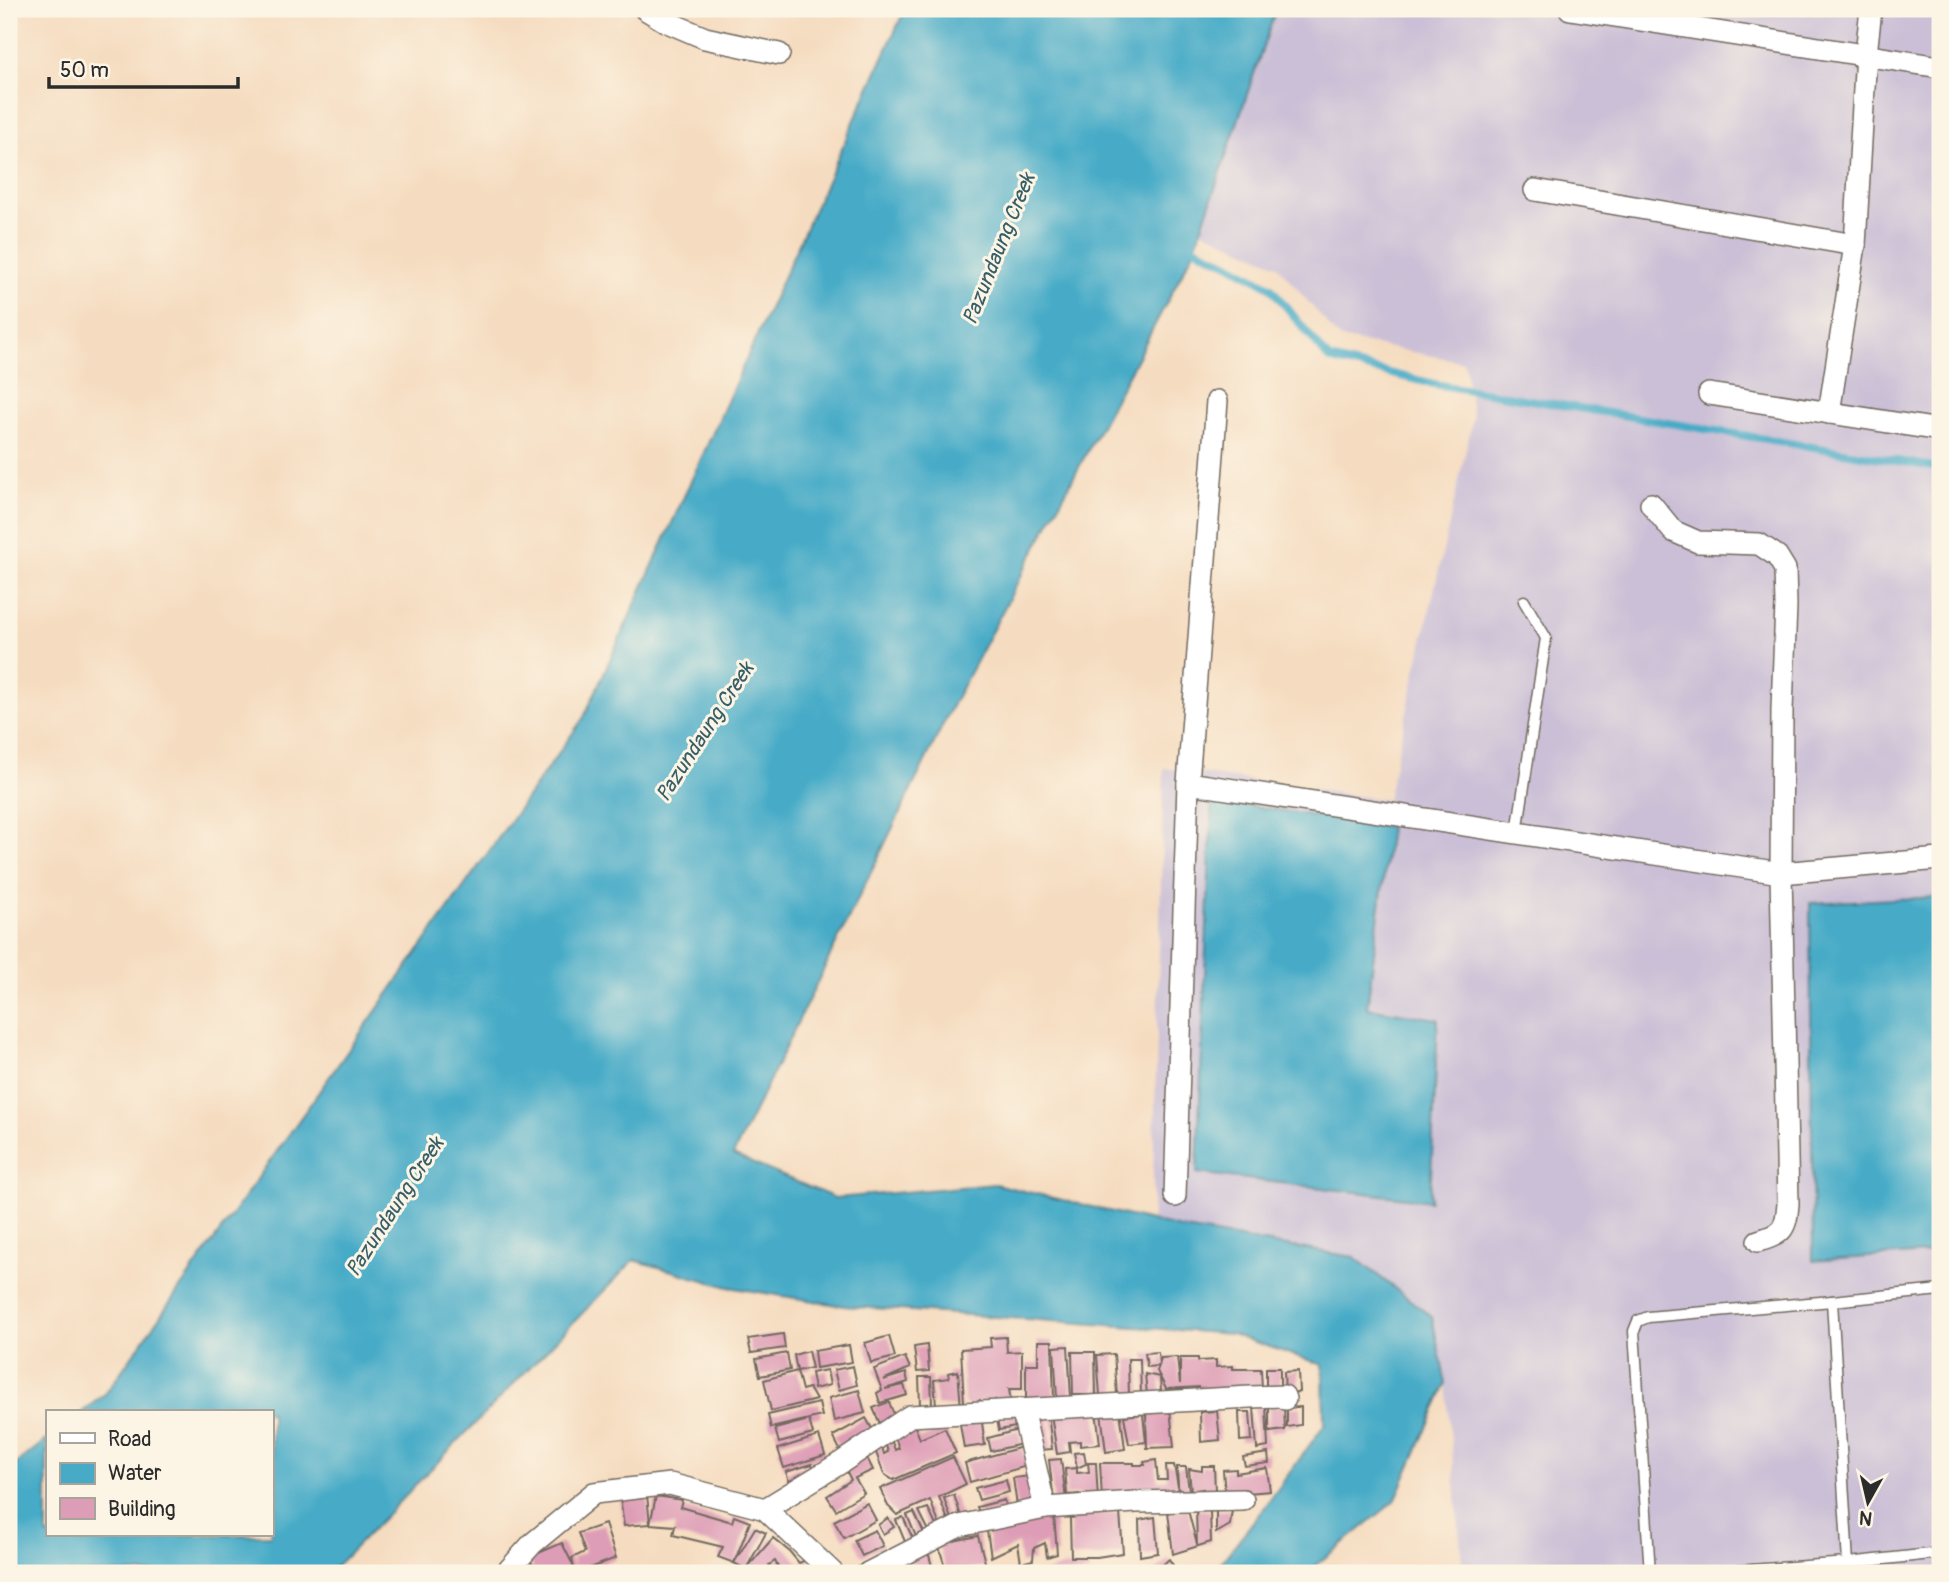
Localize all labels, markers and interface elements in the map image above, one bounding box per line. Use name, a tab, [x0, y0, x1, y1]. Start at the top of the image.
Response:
scale bar	[49, 46, 238, 90]
text: 50 m	[60, 57, 109, 84]
water label: Pazundaung Creek	[956, 167, 1042, 329]
water label: Pazundaung Creek	[650, 655, 761, 807]
water label: Pazundaung Creek	[340, 1130, 451, 1282]
legend	[46, 1410, 273, 1536]
text: Road	[108, 1426, 152, 1453]
text: Water	[108, 1460, 162, 1487]
north arrow	[1834, 1466, 1904, 1536]
text: Building	[108, 1496, 175, 1523]
text: N	[1858, 1505, 1874, 1531]

